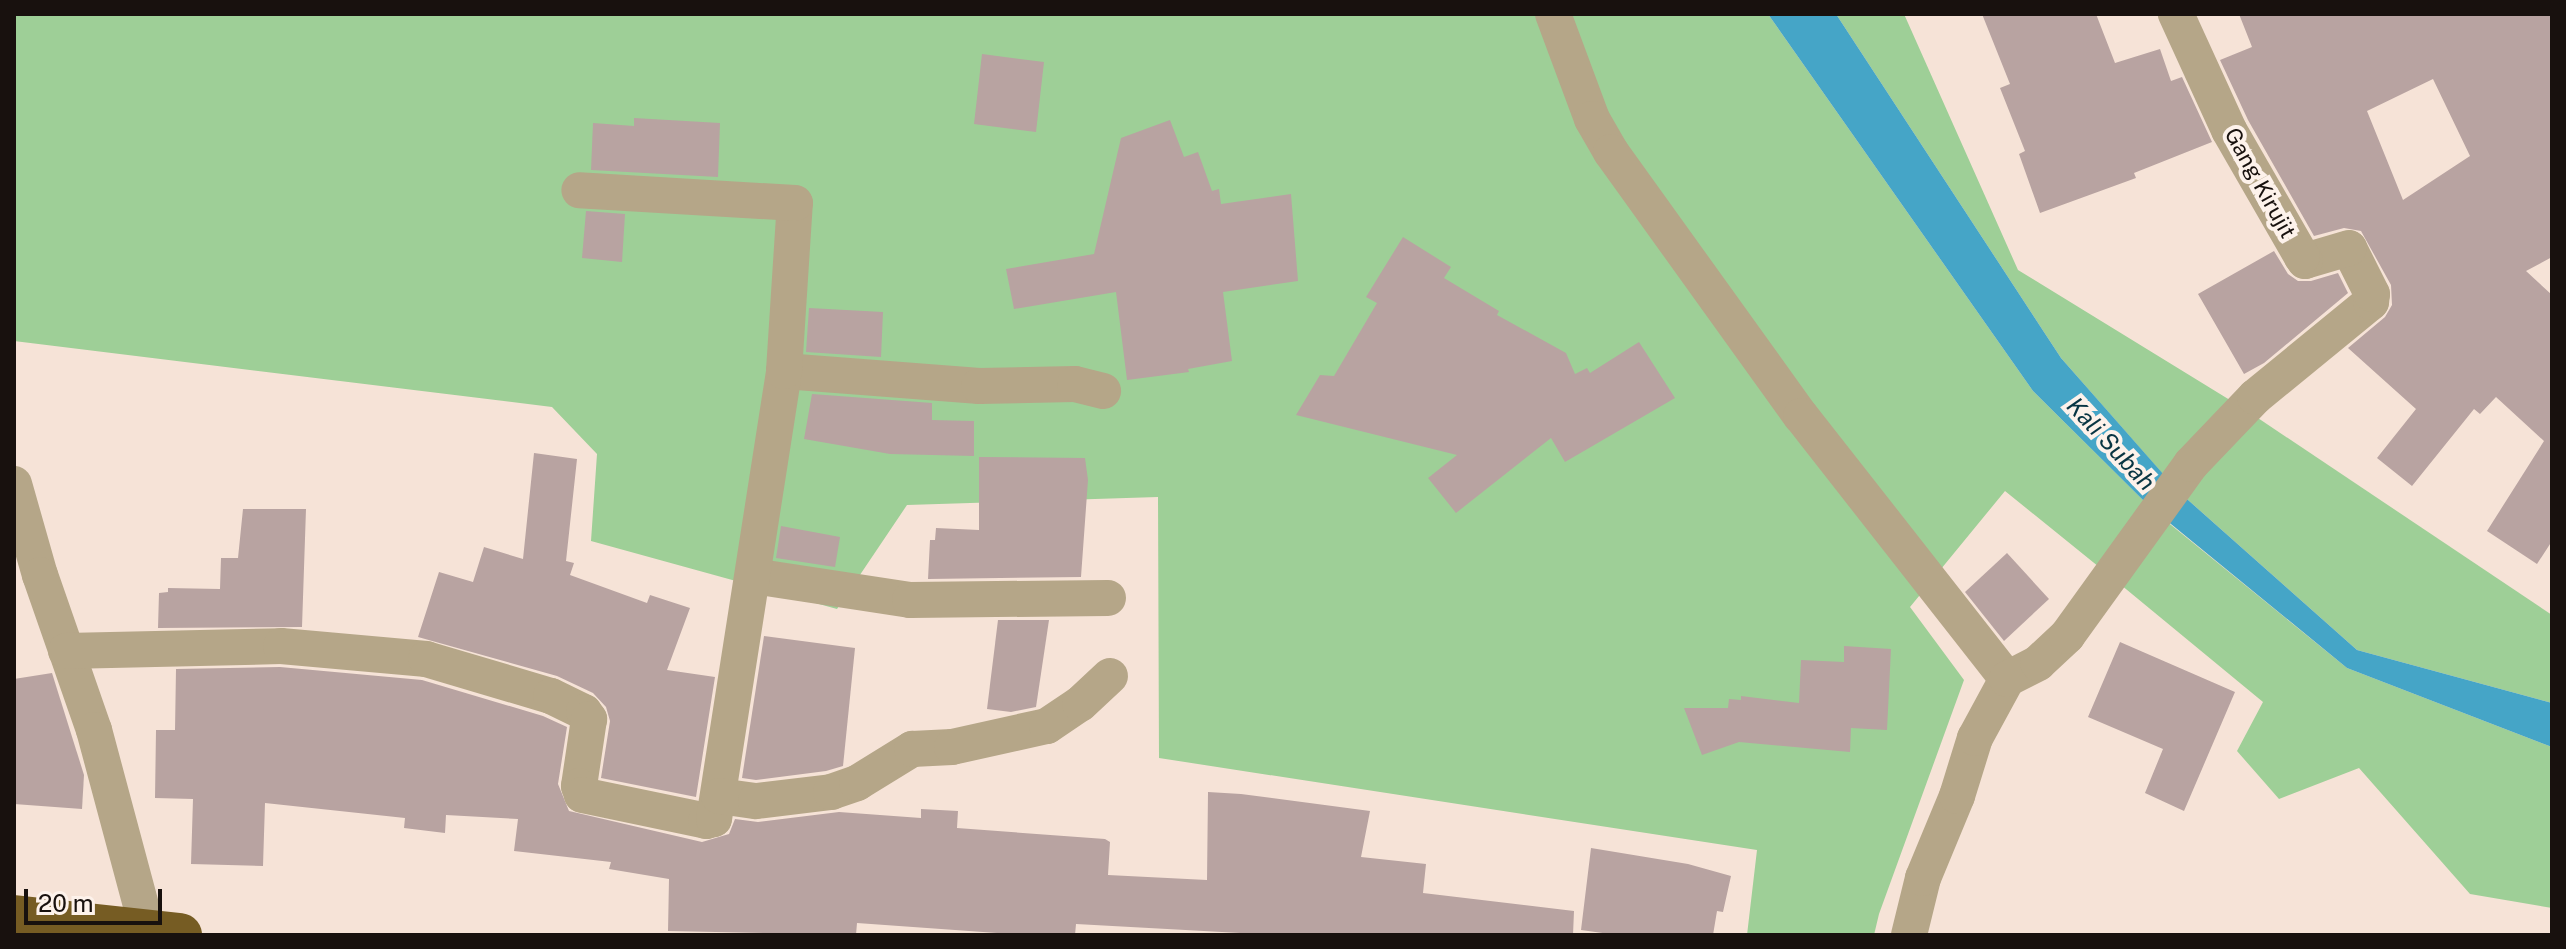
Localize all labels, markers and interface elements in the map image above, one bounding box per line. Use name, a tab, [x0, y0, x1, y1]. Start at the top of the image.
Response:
street label: Gang Kirujit	[2219, 123, 2301, 243]
water label: Kali Subah	[2061, 392, 2161, 496]
scale bar	[28, 873, 166, 923]
text: 20 m	[38, 889, 94, 917]

